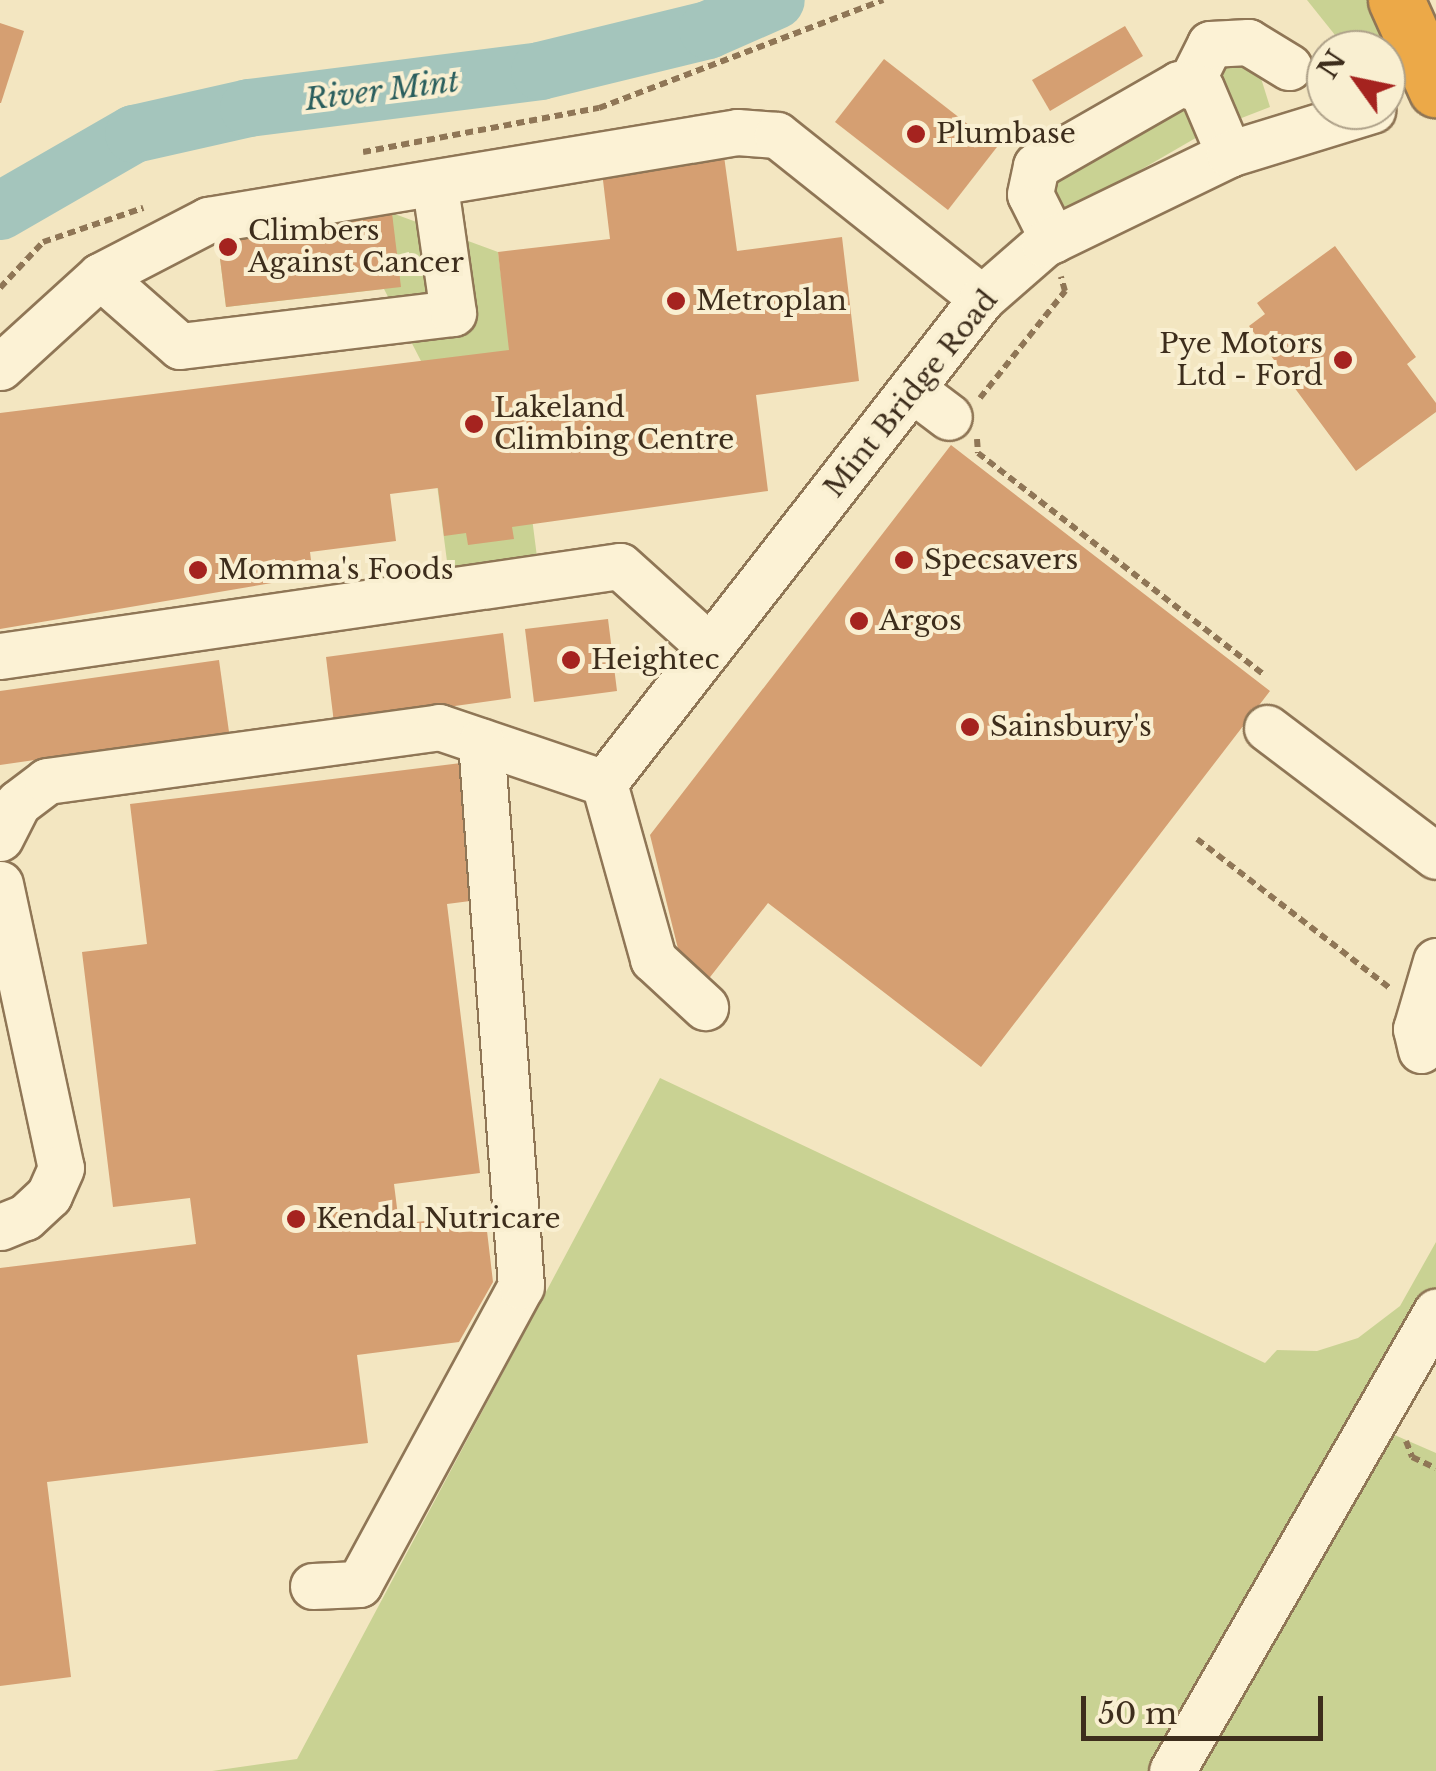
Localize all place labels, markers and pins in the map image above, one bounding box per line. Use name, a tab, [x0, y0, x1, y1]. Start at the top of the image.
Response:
place label: Plumbase	[936, 117, 1076, 151]
marker: Plumbase	[905, 123, 927, 145]
place label: Climbers Against Cancer	[248, 214, 464, 280]
marker: Climbers Against Cancer	[217, 236, 239, 258]
place label: Metroplan	[696, 284, 847, 318]
marker: Metroplan	[665, 290, 687, 312]
place label: Pye Motors Ltd - Ford	[1159, 327, 1323, 393]
marker: Pye Motors Ltd - Ford	[1332, 349, 1354, 371]
place label: Lakeland Climbing Centre	[494, 391, 735, 457]
marker: Lakeland Climbing Centre	[463, 413, 485, 435]
place label: Specsavers	[924, 543, 1078, 577]
marker: Specsavers	[893, 549, 915, 571]
place label: Momma's Foods	[218, 553, 453, 587]
marker: Momma's Foods	[187, 559, 209, 581]
place label: Argos	[879, 604, 962, 638]
marker: Argos	[848, 610, 870, 632]
place label: Heightec	[591, 643, 719, 677]
marker: Heightec	[560, 649, 582, 671]
place label: Sainsbury's	[990, 710, 1152, 744]
marker: Sainsbury's	[959, 716, 981, 738]
place label: Kendal Nutricare	[316, 1202, 560, 1236]
marker: Kendal Nutricare	[285, 1208, 307, 1230]

